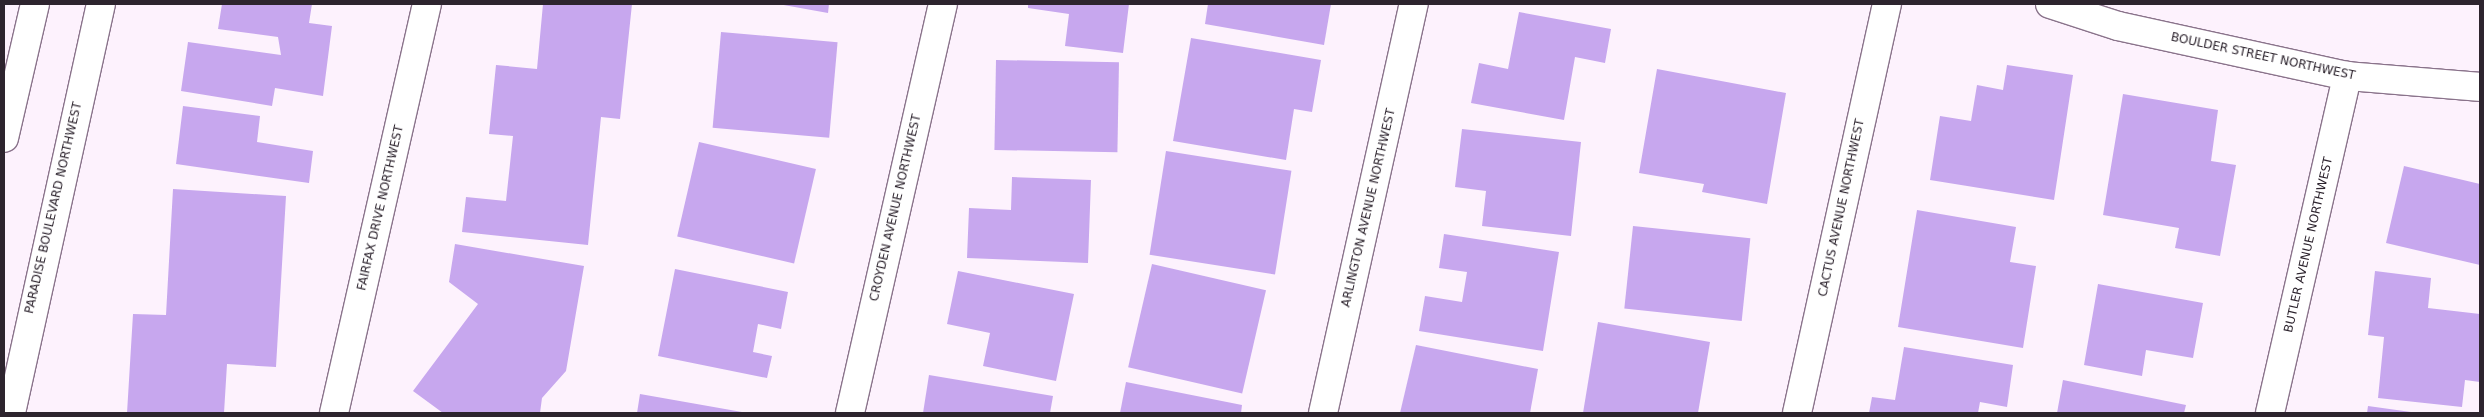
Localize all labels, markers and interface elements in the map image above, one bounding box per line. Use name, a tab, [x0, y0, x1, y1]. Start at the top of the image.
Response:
street label: BOULDER STREET NORTHWEST	[2169, 30, 2357, 84]
street label: PARADISE BOULEVARD NORTHWEST	[23, 101, 85, 315]
street label: ARLINGTON AVENUE NORTHWEST	[1339, 107, 1399, 309]
street label: CROYDEN AVENUE NORTHWEST	[867, 113, 925, 303]
street label: CACTUS AVENUE NORTHWEST	[1816, 118, 1868, 298]
street label: FAIRFAX DRIVE NORTHWEST	[355, 124, 407, 292]
street label: BUTLER AVENUE NORTHWEST	[2282, 156, 2336, 334]

